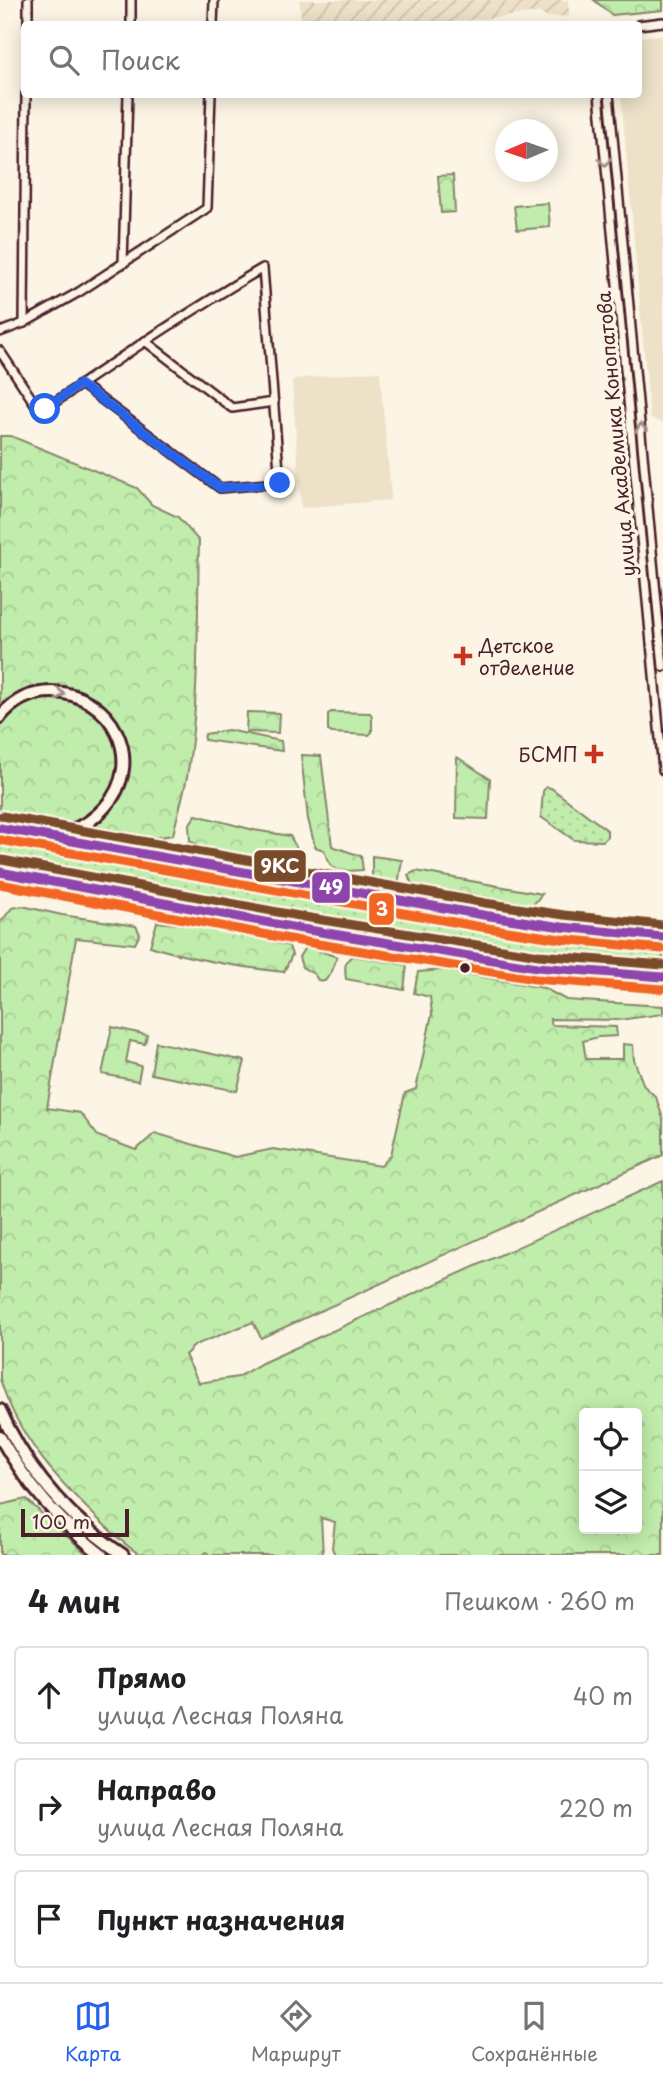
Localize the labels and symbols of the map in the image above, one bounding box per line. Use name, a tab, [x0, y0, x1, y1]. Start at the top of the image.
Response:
north arrow	[495, 119, 558, 182]
one-way arrow	[597, 157, 612, 168]
street label: улица Академика Конопатова	[589, 290, 641, 578]
route start	[29, 393, 60, 424]
one-way arrow	[634, 422, 649, 433]
route end	[264, 467, 295, 498]
place label: Детское отделение	[478, 631, 575, 681]
marker: Детское отделение	[453, 646, 473, 666]
one-way arrow	[54, 686, 66, 701]
place label: БСМП	[519, 740, 578, 768]
marker: БСМП	[584, 744, 604, 764]
line badge: 9КС	[253, 849, 307, 883]
text: 9КС	[260, 851, 300, 879]
line badge: 49	[311, 871, 351, 904]
text: 49	[319, 872, 343, 900]
line badge: 3	[368, 892, 395, 926]
text: 3	[376, 894, 388, 922]
unlabelled marker	[458, 961, 472, 975]
scale bar	[21, 1506, 130, 1538]

